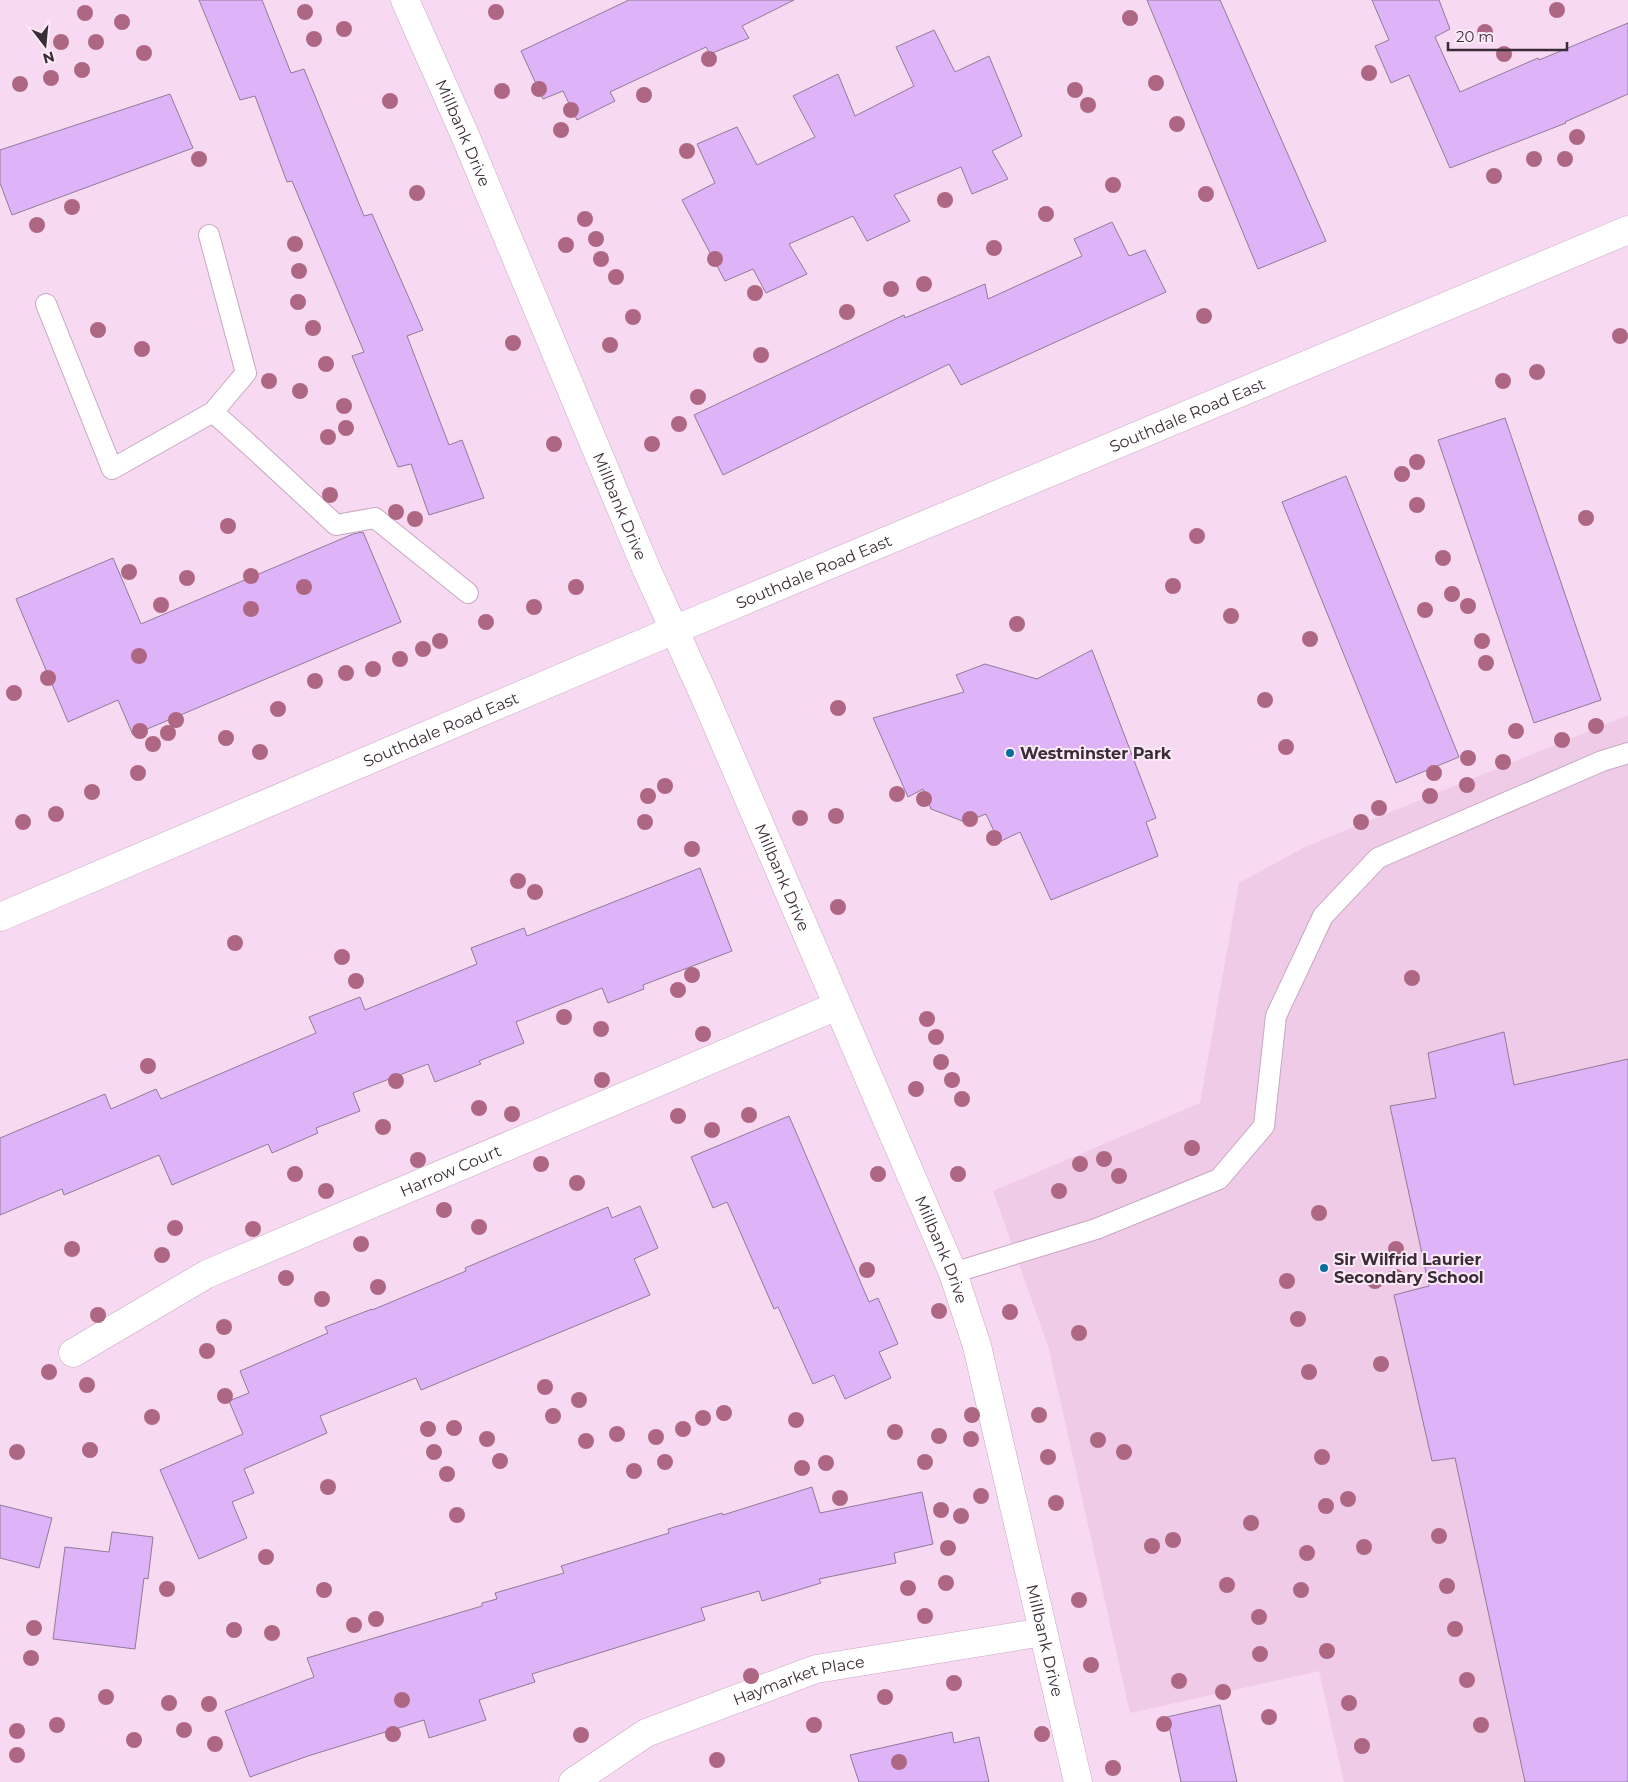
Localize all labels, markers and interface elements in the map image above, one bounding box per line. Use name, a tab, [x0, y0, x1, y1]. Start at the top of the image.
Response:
north arrow	[20, 20, 70, 70]
scale bar	[1448, 20, 1567, 52]
text: 20 m	[1456, 27, 1494, 46]
text: N	[41, 47, 57, 68]
street label: Millbank Drive	[432, 76, 495, 189]
street label: Southdale Road East	[1107, 374, 1268, 456]
street label: Millbank Drive	[589, 449, 651, 563]
street label: Southdale Road East	[733, 530, 895, 612]
street label: Southdale Road East	[360, 688, 522, 771]
place label: Westminster Park	[1020, 744, 1172, 763]
marker: Westminster Park	[1004, 747, 1016, 759]
street label: Millbank Drive	[751, 821, 814, 934]
street label: Harrow Court	[397, 1140, 504, 1200]
street label: Millbank Drive	[911, 1193, 972, 1306]
place label: Sir Wilfrid Laurier Secondary School	[1334, 1250, 1484, 1287]
marker: Sir Wilfrid Laurier Secondary School	[1318, 1262, 1330, 1274]
street label: Millbank Drive	[1023, 1582, 1067, 1699]
street label: Haymarket Place	[730, 1652, 866, 1709]

